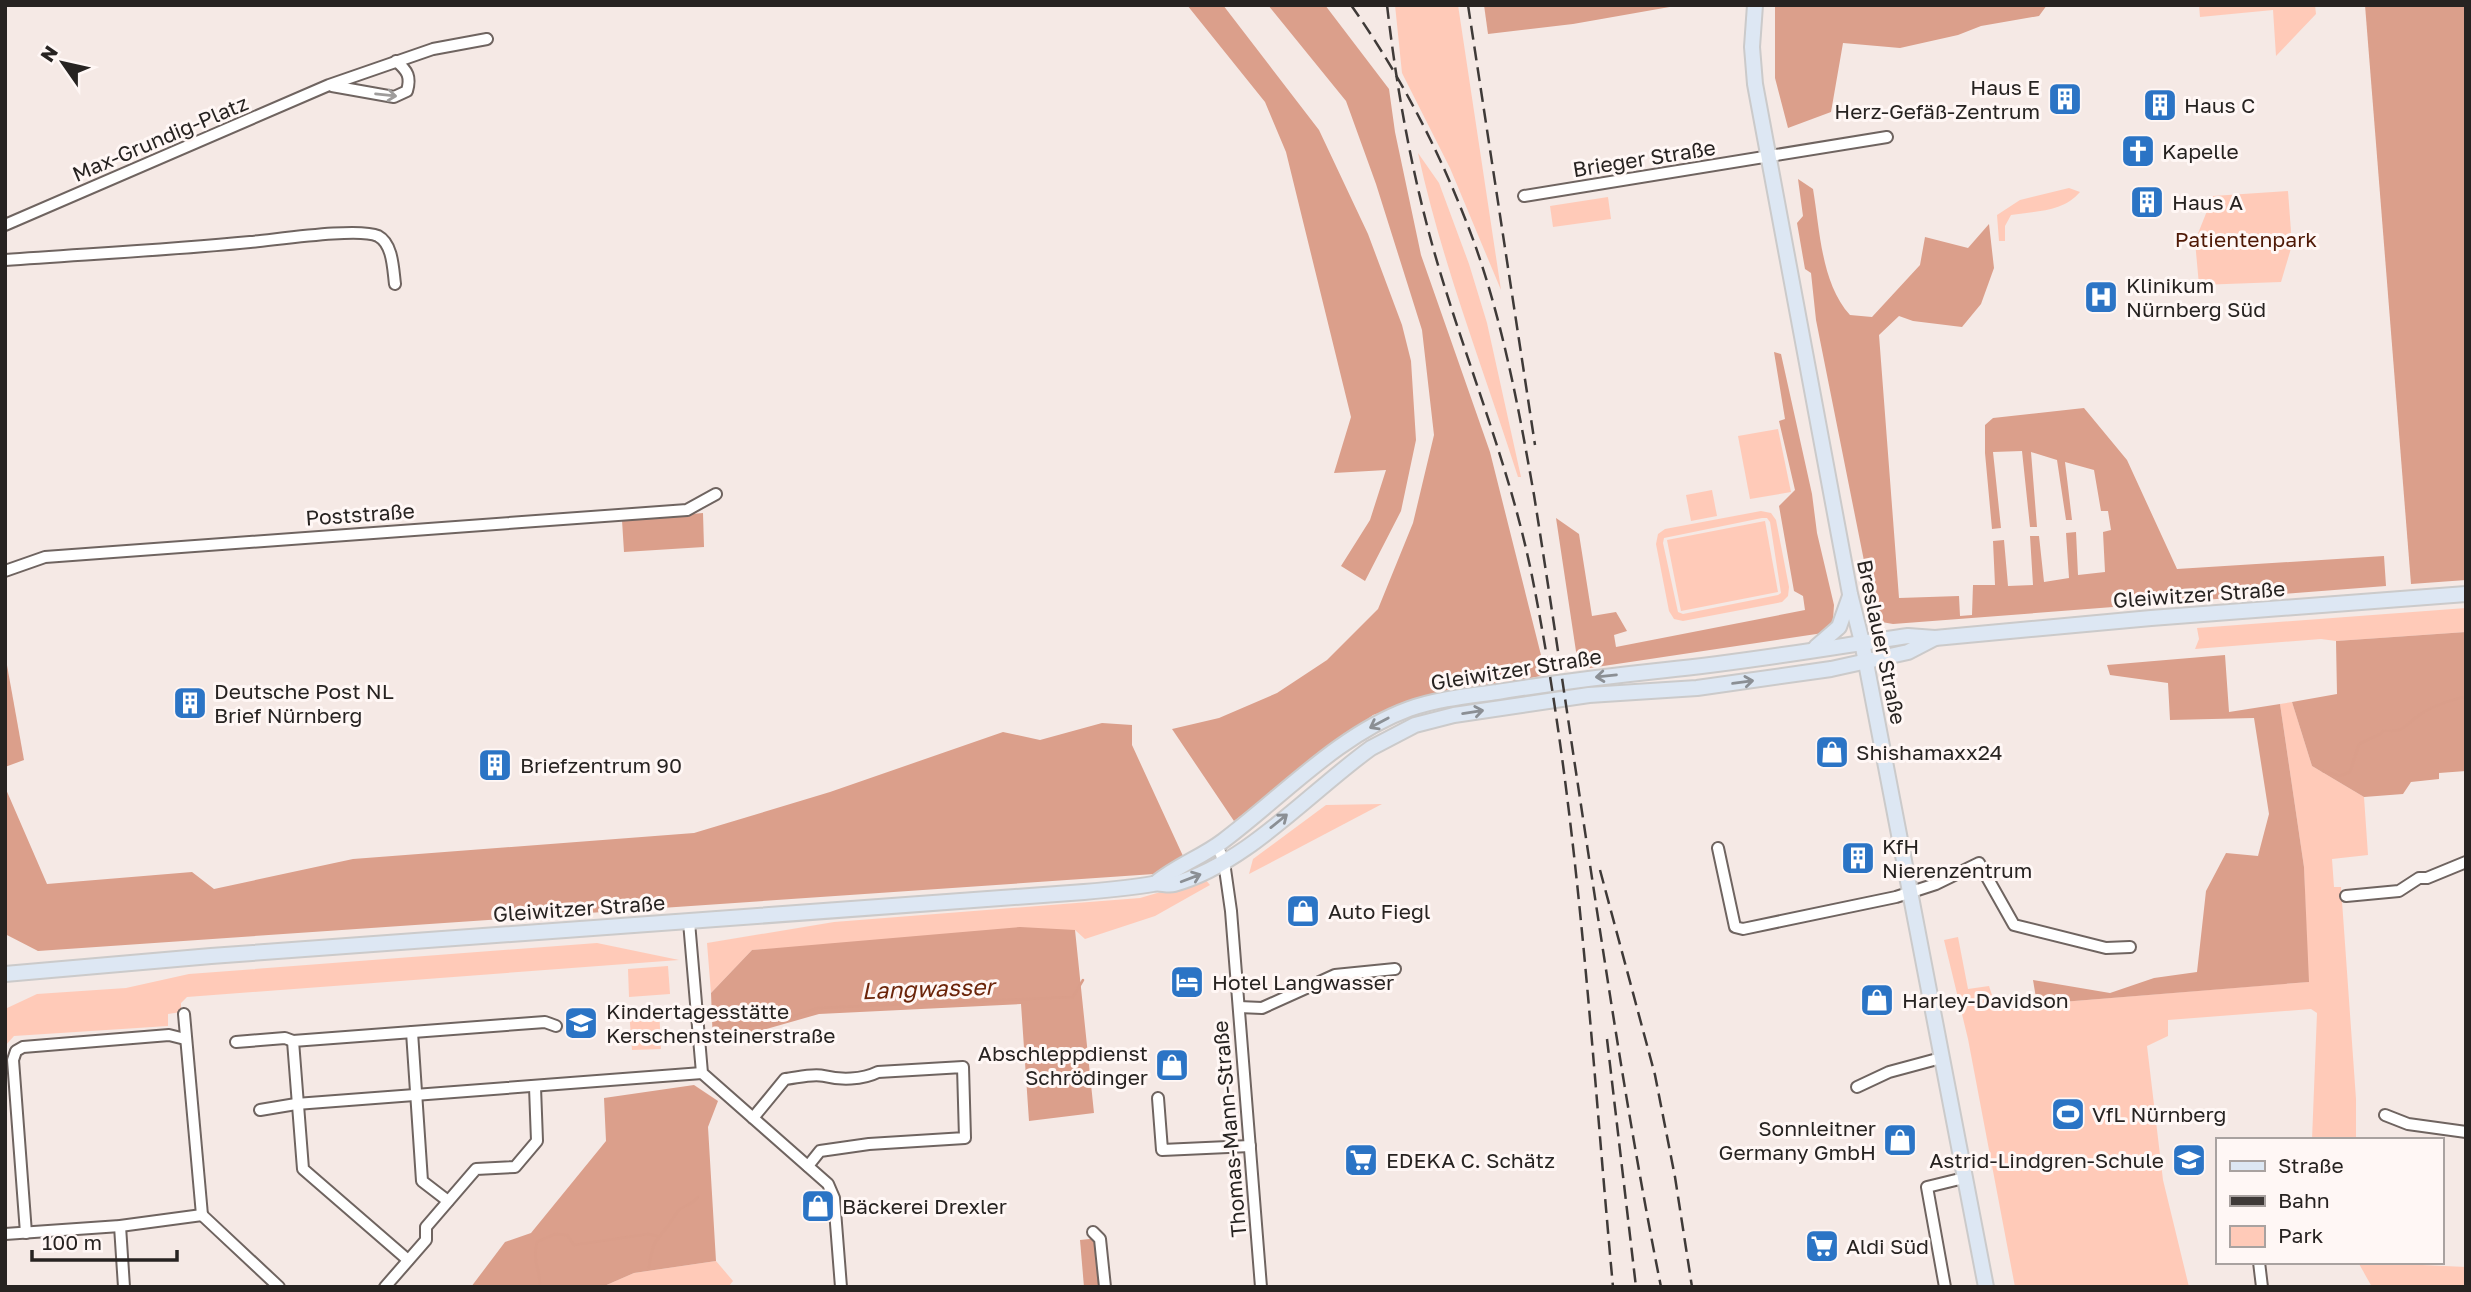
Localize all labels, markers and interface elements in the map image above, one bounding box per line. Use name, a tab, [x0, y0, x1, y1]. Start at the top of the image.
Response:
north arrow	[28, 28, 98, 98]
text: N	[35, 41, 62, 66]
place label: Haus E Herz-Gefäß-Zentrum	[1834, 74, 2040, 124]
building icon: Haus E Herz-Gefäß-Zentrum	[2046, 80, 2084, 118]
building icon: Haus C	[2141, 86, 2179, 124]
one-way arrow	[374, 88, 397, 101]
street label: Max-Grundig-Platz	[68, 89, 252, 187]
place label: Haus C	[2184, 92, 2255, 118]
church icon: Kapelle	[2119, 132, 2157, 170]
street label: Brieger Straße	[1571, 134, 1717, 182]
place label: Kapelle	[2162, 138, 2239, 164]
building icon: Haus A	[2128, 183, 2166, 221]
place label: Haus A	[2172, 189, 2243, 215]
park label: Patientenpark	[2175, 226, 2317, 252]
place label: Klinikum Nürnberg Süd	[2126, 272, 2266, 322]
hospital icon: Klinikum Nürnberg Süd	[2082, 278, 2120, 316]
street label: Poststraße	[305, 497, 415, 531]
street label: Breslauer Straße	[1852, 557, 1912, 727]
street label: Gleiwitzer Straße	[2112, 575, 2286, 613]
street label: Gleiwitzer Straße	[1429, 643, 1603, 695]
one-way arrow	[1596, 670, 1618, 683]
one-way arrow	[1731, 675, 1754, 688]
place label: Deutsche Post NL Brief Nürnberg	[214, 678, 394, 728]
building icon: Deutsche Post NL Brief Nürnberg	[171, 684, 209, 722]
one-way arrow	[1461, 705, 1484, 718]
one-way arrow	[1369, 717, 1390, 730]
shop icon: Shishamaxx24	[1813, 733, 1851, 771]
place label: Shishamaxx24	[1856, 739, 2003, 765]
building icon: Briefzentrum 90	[476, 746, 514, 784]
place label: Briefzentrum 90	[520, 752, 682, 778]
one-way arrow	[1269, 813, 1287, 829]
place label: KfH Nierenzentrum	[1882, 833, 2032, 883]
building icon: KfH Nierenzentrum	[1839, 839, 1877, 877]
one-way arrow	[1180, 870, 1202, 883]
street label: Gleiwitzer Straße	[492, 889, 666, 927]
shop icon: Auto Fiegl	[1284, 892, 1322, 930]
place label: Auto Fiegl	[1328, 898, 1431, 924]
hotel icon: Hotel Langwasser	[1168, 963, 1206, 1001]
place label: Hotel Langwasser	[1212, 969, 1394, 995]
water label: Langwasser	[861, 972, 998, 1004]
shop icon: Harley-Davidson	[1858, 981, 1896, 1019]
place label: Harley-Davidson	[1902, 987, 2069, 1013]
place label: Kindertagesstätte Kerschensteinerstraße	[606, 998, 835, 1048]
school or university icon: Kindertagesstätte Kerschensteinerstraße	[562, 1004, 600, 1042]
street label: Thomas-Mann-Straße	[1207, 1020, 1251, 1238]
place label: Abschleppdienst Schrödinger	[978, 1040, 1148, 1090]
shop icon: Abschleppdienst Schrödinger	[1153, 1046, 1191, 1084]
sports icon: VfL Nürnberg	[2049, 1095, 2087, 1133]
place label: VfL Nürnberg	[2092, 1101, 2226, 1127]
place label: Sonnleitner Germany GmbH	[1719, 1115, 1876, 1165]
shop icon: Sonnleitner Germany GmbH	[1881, 1121, 1919, 1159]
legend	[2216, 1138, 2443, 1264]
supermarket icon: EDEKA C. Schätz	[1342, 1141, 1380, 1179]
school or university icon: Astrid-Lindgren-Schule	[2170, 1141, 2208, 1179]
place label: EDEKA C. Schätz	[1386, 1147, 1555, 1173]
place label: Astrid-Lindgren-Schule	[1929, 1147, 2164, 1173]
text: Straße	[2278, 1152, 2344, 1178]
shop icon: Bäckerei Drexler	[799, 1187, 837, 1225]
text: Bahn	[2278, 1187, 2330, 1213]
place label: Bäckerei Drexler	[842, 1193, 1007, 1219]
scale bar	[32, 1218, 177, 1262]
text: Park	[2278, 1222, 2324, 1248]
supermarket icon: Aldi Süd	[1803, 1227, 1841, 1265]
text: 100 m	[42, 1229, 102, 1255]
place label: Aldi Süd	[1846, 1233, 1929, 1259]

